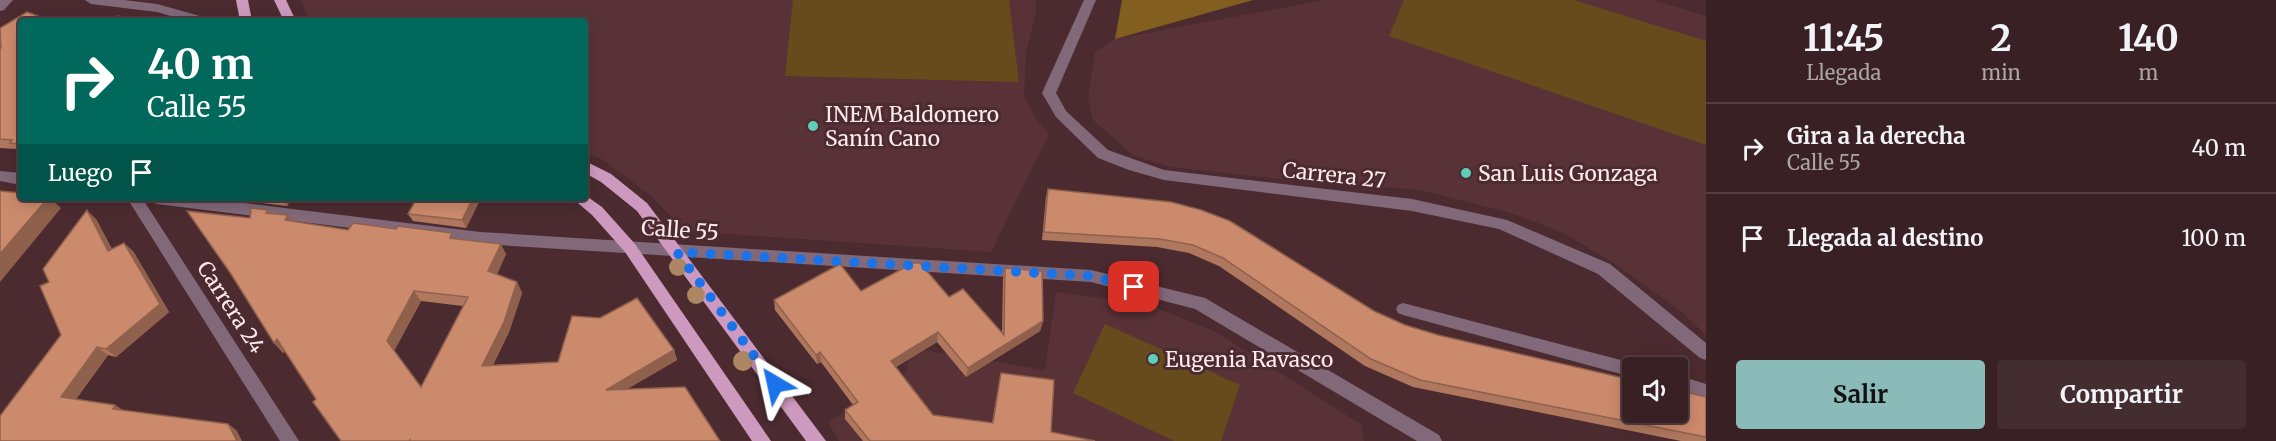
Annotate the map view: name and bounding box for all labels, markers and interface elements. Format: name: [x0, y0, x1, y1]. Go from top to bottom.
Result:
text: 11:45: [1803, 16, 1884, 61]
text: 2: [1990, 16, 2012, 61]
text: 140: [2118, 16, 2179, 61]
text: 40 m: [147, 38, 253, 90]
icon: right: [48, 42, 126, 120]
text: Llegada: [1806, 60, 1881, 85]
text: min: [1981, 60, 2021, 85]
text: m: [2138, 60, 2158, 85]
text: Calle 55: [147, 90, 247, 124]
place label: INEM Baldomero Sanín Cano: [825, 101, 999, 152]
marker: INEM Baldomero Sanín Cano: [806, 119, 820, 133]
text: Gira a la derecha: [1787, 122, 1965, 150]
icon: right: [1736, 132, 1769, 165]
text: 40 m: [2191, 134, 2246, 162]
text: Calle 55: [1787, 150, 1861, 175]
icon: arrive: [125, 156, 158, 189]
street label: Carrera 27: [1281, 156, 1387, 194]
text: Luego: [48, 159, 113, 187]
place label: San Luis Gonzaga: [1478, 160, 1658, 187]
marker: San Luis Gonzaga: [1459, 166, 1473, 180]
street label: Calle 55: [640, 214, 720, 246]
icon: arrive: [1736, 222, 1769, 255]
text: Llegada al destino: [1787, 224, 1983, 252]
text: 100 m: [2181, 224, 2246, 252]
street label: Carrera 24: [191, 256, 271, 358]
pin: [1108, 261, 1159, 312]
icon: arrive: [1117, 270, 1150, 303]
place label: Eugenia Ravasco: [1165, 346, 1333, 373]
position arrow: [743, 352, 807, 416]
marker: Eugenia Ravasco: [1146, 352, 1160, 366]
map controls: [1622, 357, 1688, 423]
button: sound: [1622, 357, 1688, 423]
button: Salir: [1736, 360, 1985, 429]
button: Compartir: [1997, 360, 2246, 429]

